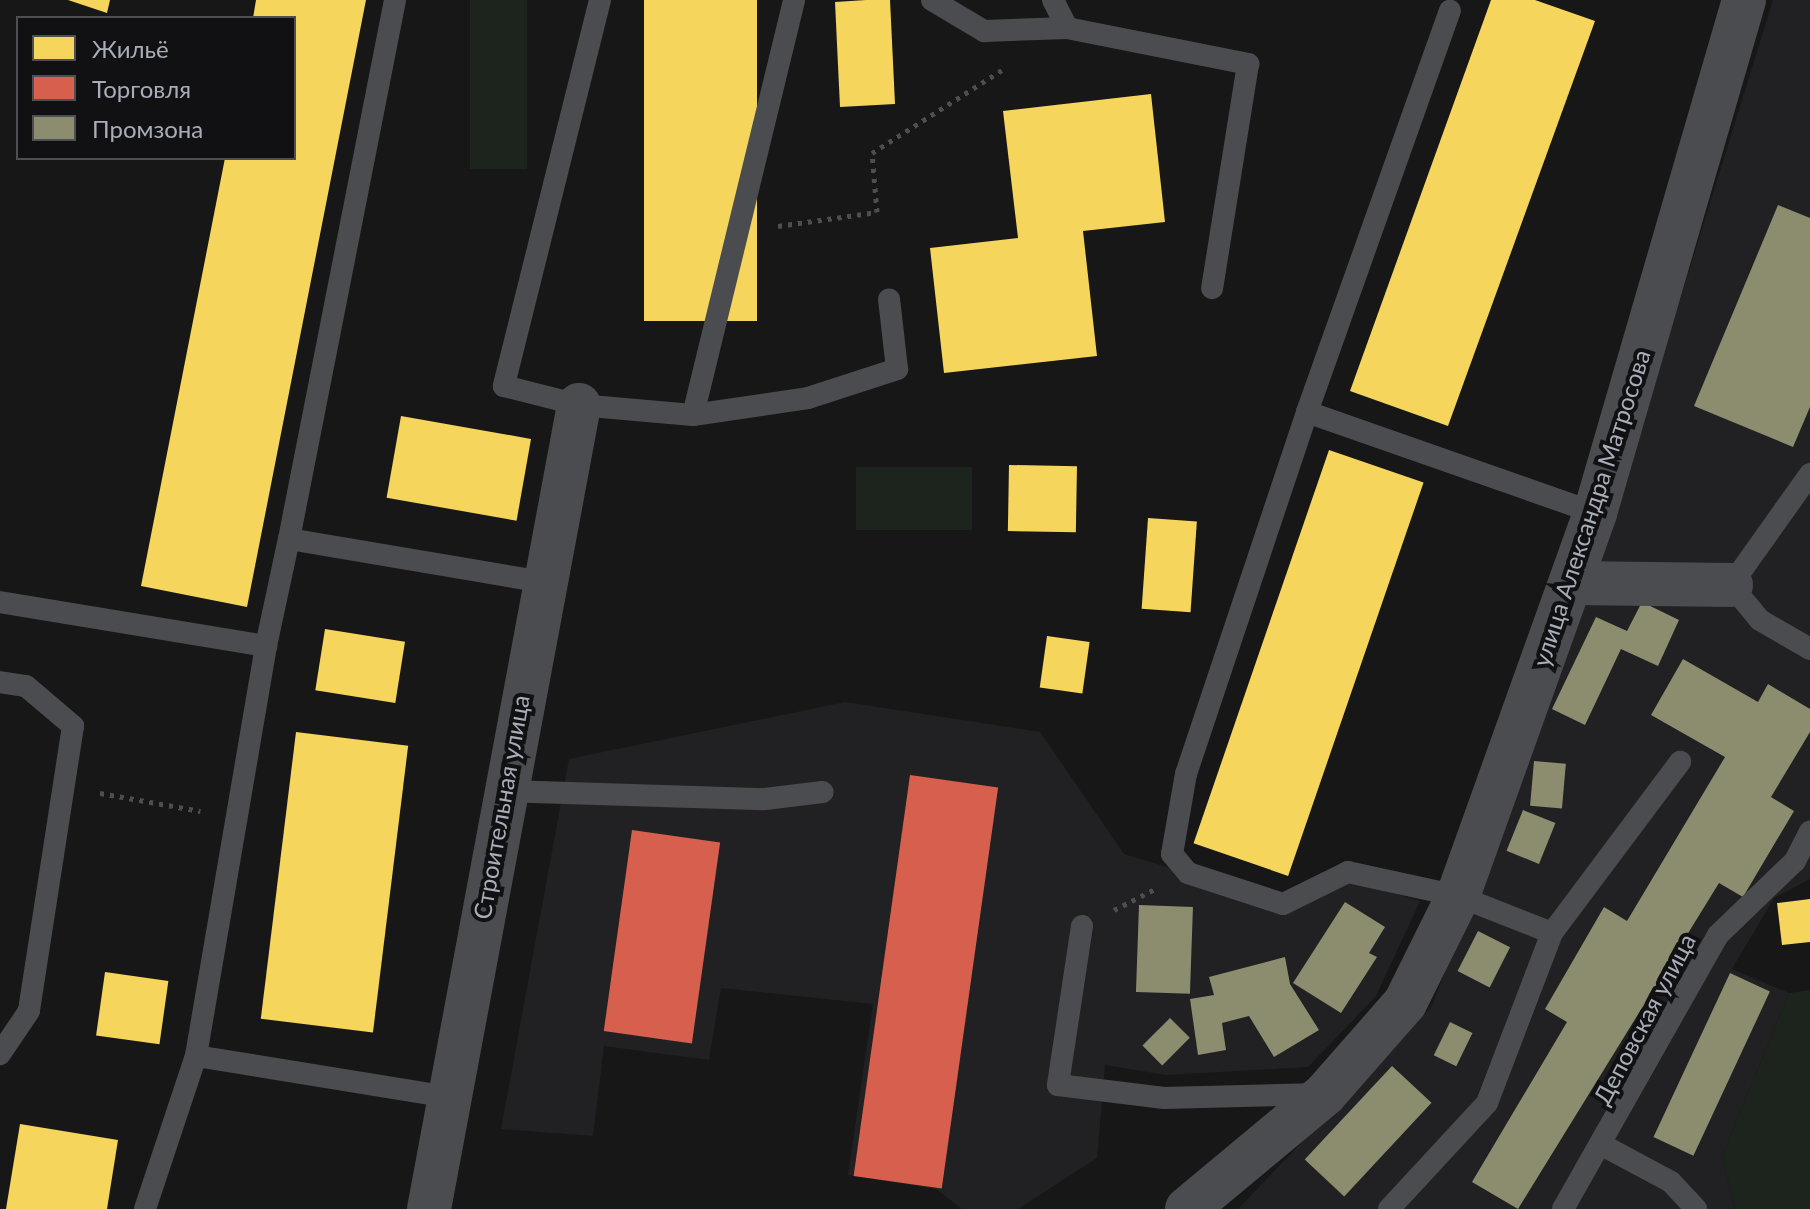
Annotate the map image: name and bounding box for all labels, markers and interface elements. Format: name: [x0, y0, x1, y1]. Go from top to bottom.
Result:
legend: [16, 16, 296, 160]
text: Жильё: [92, 34, 169, 63]
text: Торговля: [92, 74, 191, 103]
text: Промзона: [92, 114, 203, 143]
street label: улица Александра Матросова: [1526, 346, 1656, 670]
street label: Строительная улица: [467, 693, 535, 921]
street label: Деповская улица: [1587, 929, 1701, 1109]

